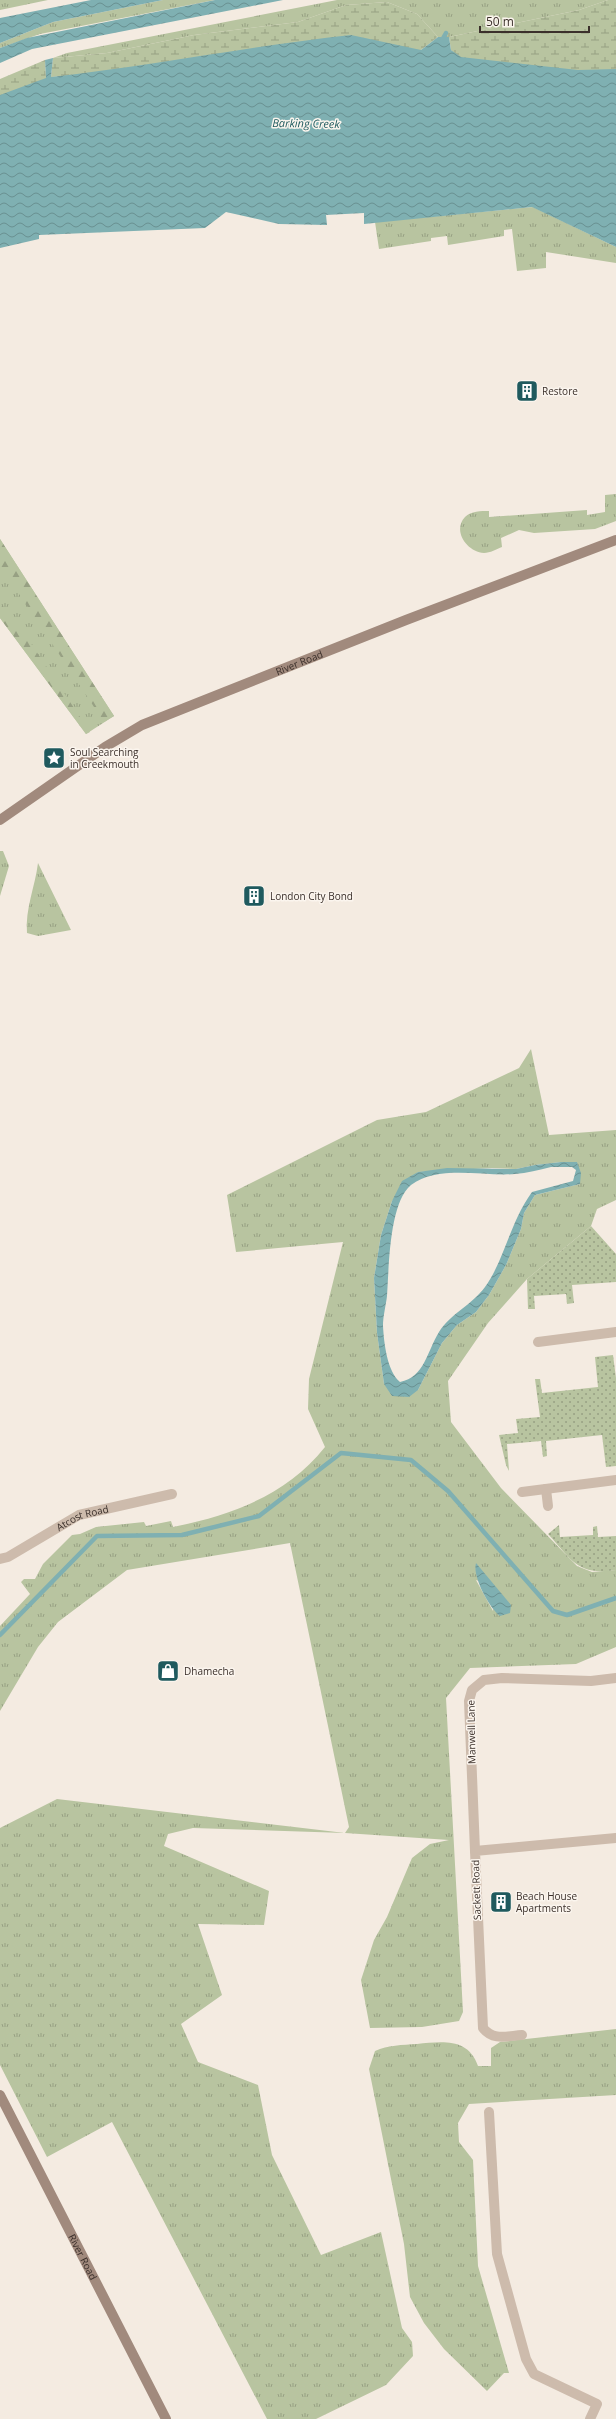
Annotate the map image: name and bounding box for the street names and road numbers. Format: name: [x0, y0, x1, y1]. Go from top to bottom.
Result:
street label: River Road: [273, 647, 325, 678]
street label: Atcost Road: [53, 1502, 110, 1534]
street label: Manwell Lane: [463, 1699, 479, 1764]
street label: Sackett Road: [468, 1860, 484, 1920]
street label: River Road: [65, 2232, 101, 2282]

